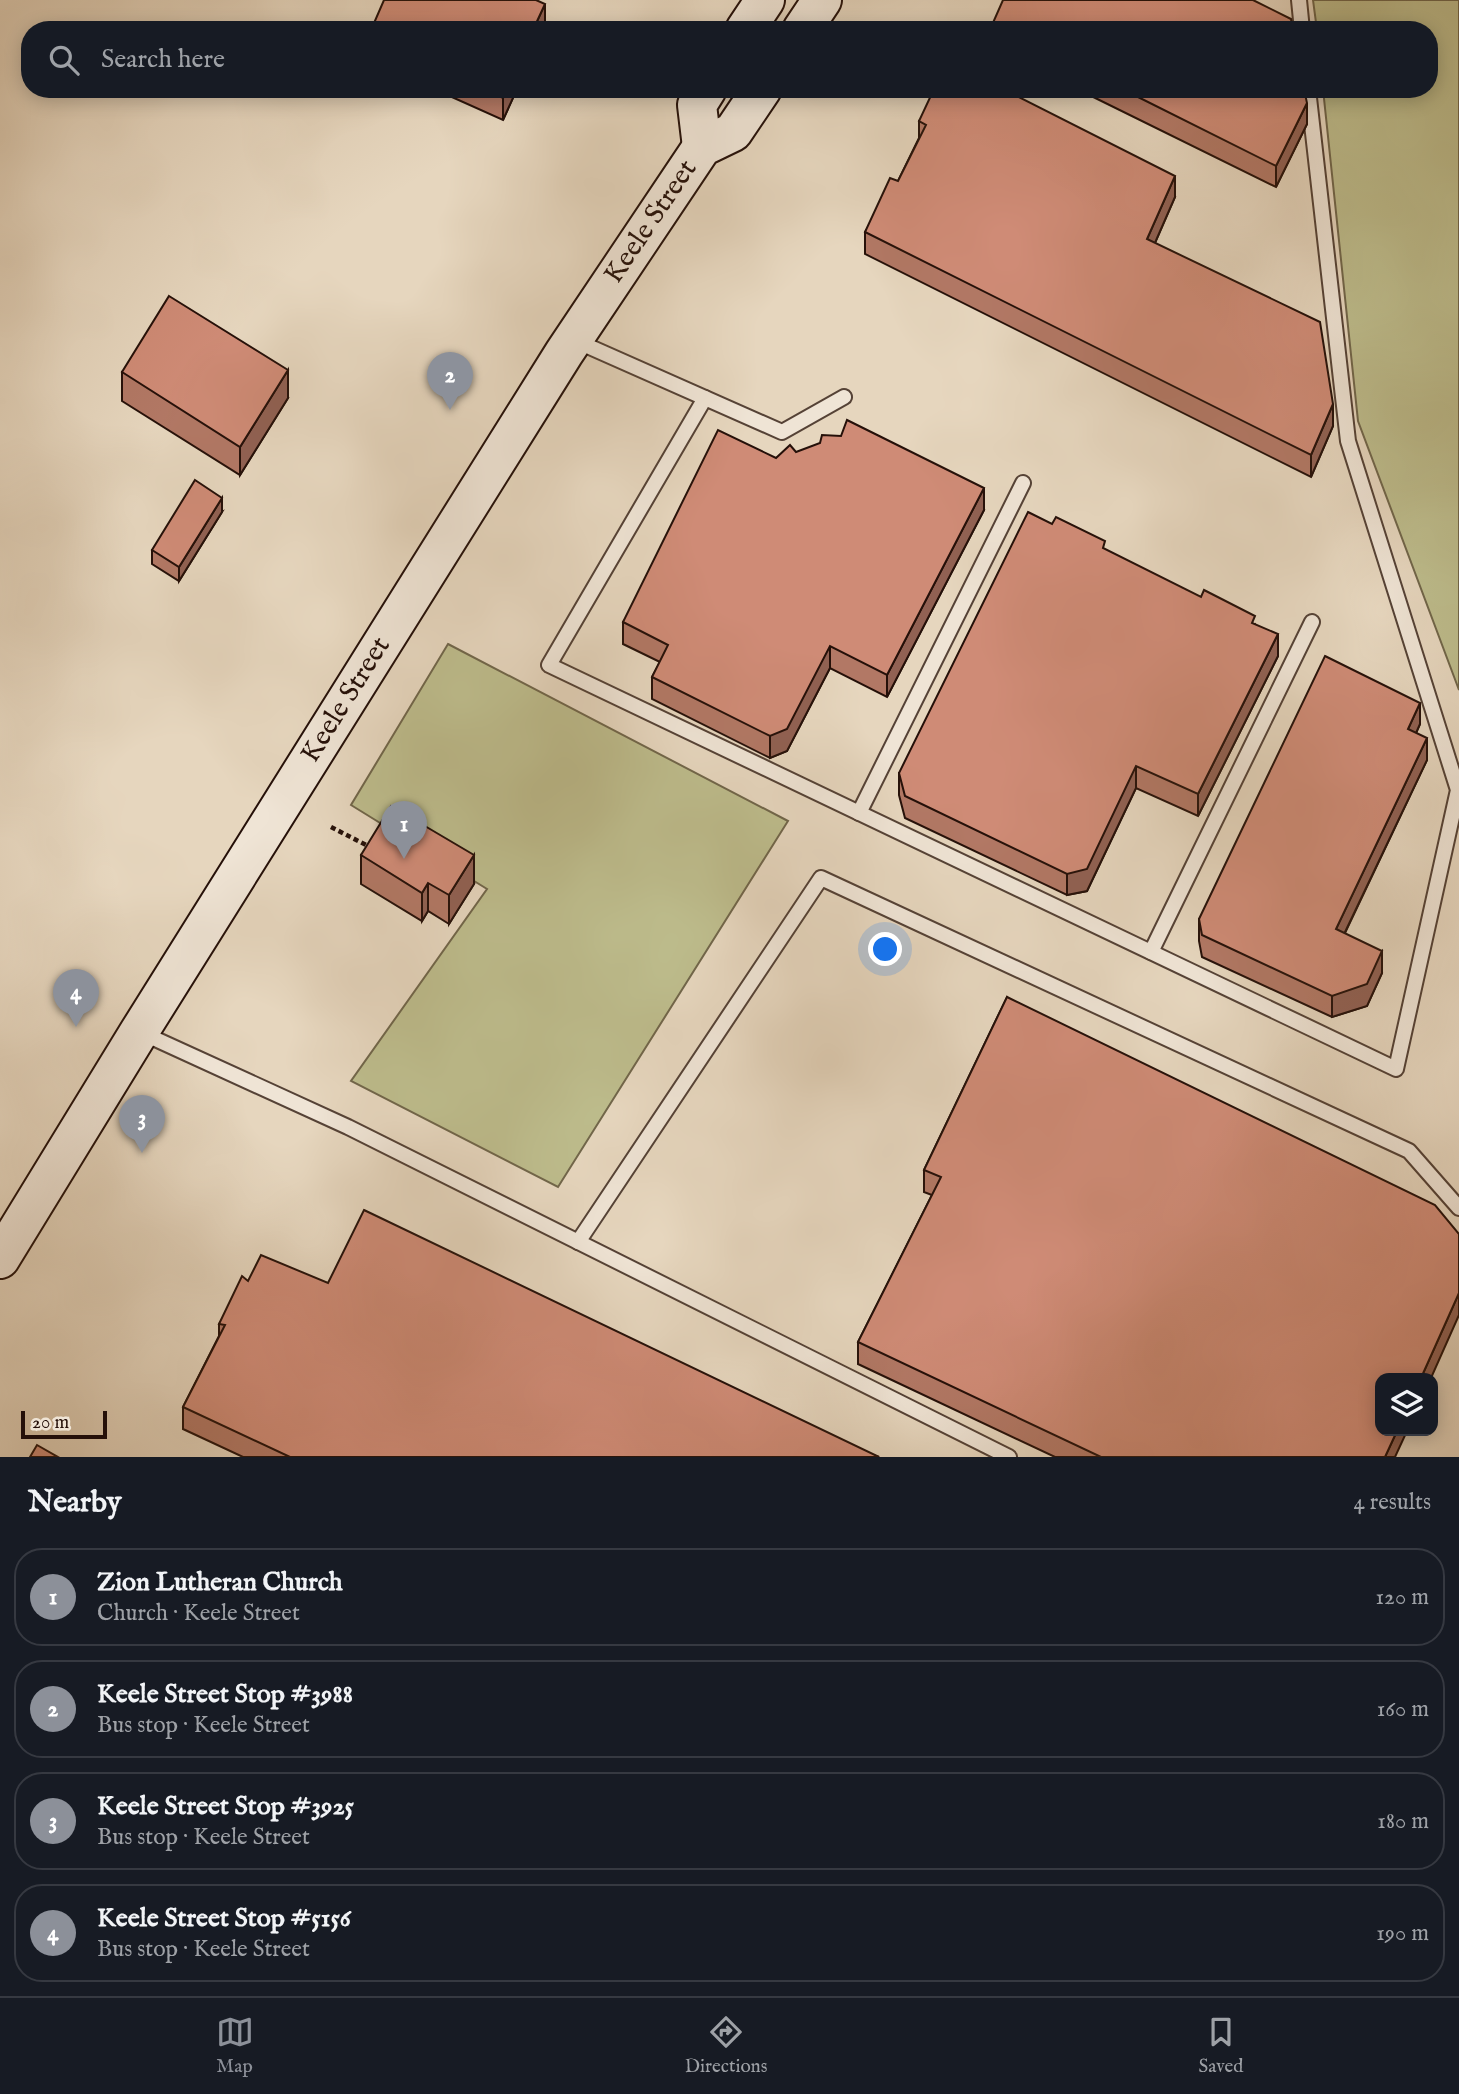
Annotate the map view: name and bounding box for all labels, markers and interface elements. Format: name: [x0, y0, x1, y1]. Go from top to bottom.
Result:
search box: [21, 21, 1438, 98]
icon: search: [45, 41, 83, 79]
text: Search here: [101, 43, 225, 76]
street label: Keele Street: [597, 153, 705, 291]
pin: 2: [427, 352, 473, 410]
street label: Keele Street: [294, 630, 399, 769]
pin: 1: [381, 801, 427, 859]
your location: [868, 932, 902, 966]
pin: 4: [53, 969, 99, 1027]
pin: 3: [119, 1095, 165, 1153]
map controls: [1375, 1373, 1438, 1436]
button: layers: [1375, 1373, 1438, 1436]
scale bar: [21, 1408, 107, 1440]
text: 20 m: [32, 1411, 69, 1435]
text: Nearby: [28, 1484, 121, 1522]
text: 4 results: [1353, 1488, 1431, 1517]
text: Zion Lutheran Church: [97, 1566, 343, 1599]
text: 1: [49, 1583, 57, 1612]
text: 120 m: [1376, 1583, 1429, 1612]
text: Church · Keele Street: [97, 1599, 300, 1628]
text: Keele Street Stop #3988: [97, 1678, 353, 1711]
text: 2: [48, 1695, 58, 1724]
text: 160 m: [1377, 1695, 1429, 1724]
text: Bus stop · Keele Street: [97, 1711, 310, 1740]
text: Keele Street Stop #3925: [97, 1790, 354, 1823]
text: 3: [49, 1807, 57, 1836]
text: 180 m: [1377, 1807, 1429, 1836]
text: Bus stop · Keele Street: [97, 1823, 310, 1852]
text: Keele Street Stop #5156: [97, 1902, 351, 1935]
text: 4: [47, 1919, 59, 1948]
text: 190 m: [1376, 1919, 1429, 1948]
text: Bus stop · Keele Street: [97, 1935, 310, 1964]
tab: Map: [216, 2013, 254, 2079]
tab: Directions: [685, 2013, 767, 2079]
tab: Saved: [1198, 2013, 1243, 2079]

